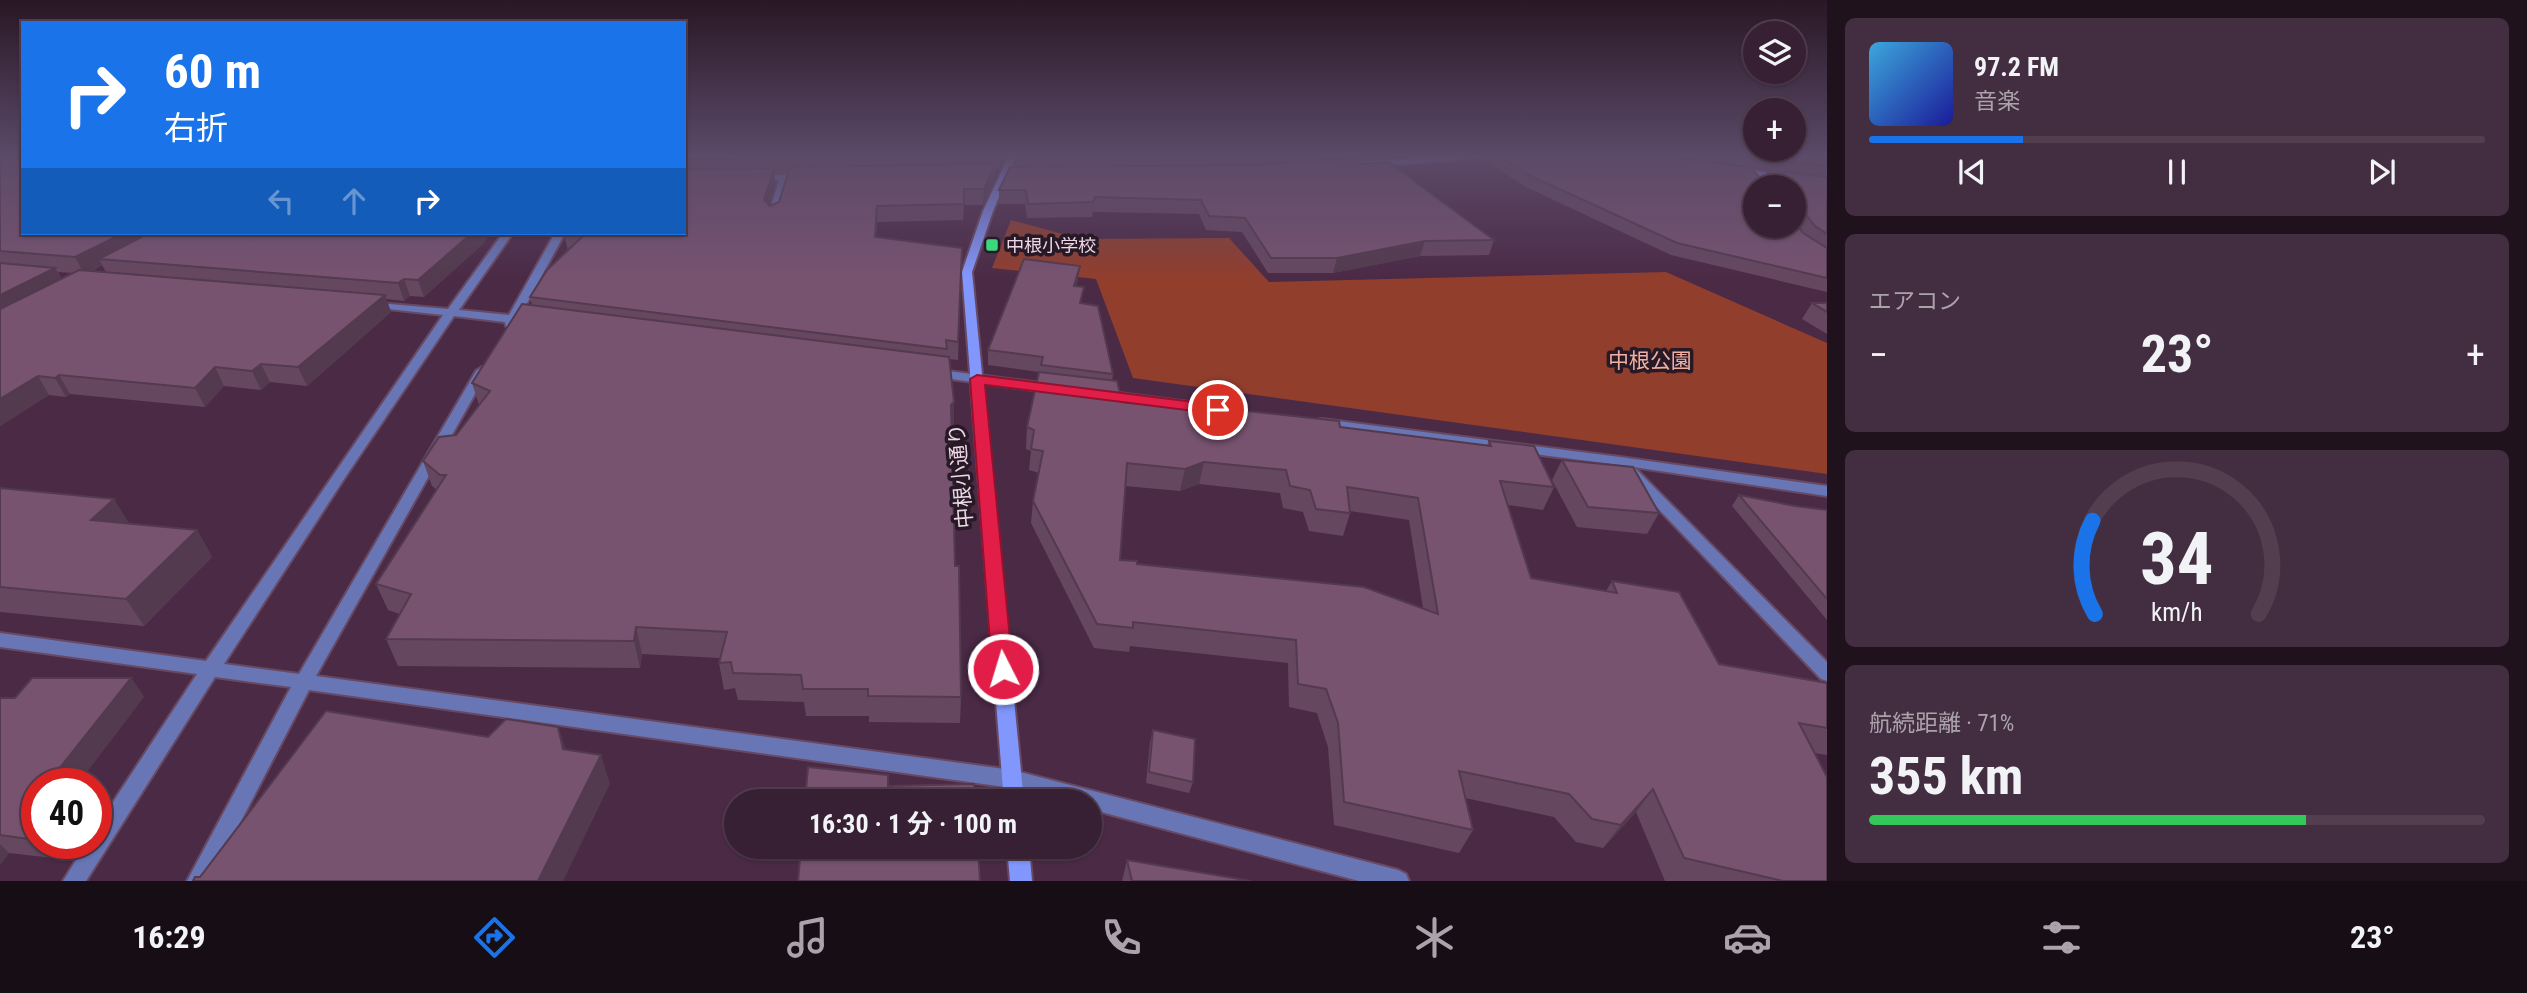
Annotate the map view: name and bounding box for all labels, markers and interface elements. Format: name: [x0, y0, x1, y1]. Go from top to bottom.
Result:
map controls: [1743, 21, 1806, 238]
button: layers: [1743, 21, 1806, 84]
text: 60 m: [164, 43, 261, 100]
icon: right: [49, 49, 140, 140]
text: 97.2 FM: [1974, 52, 2059, 82]
text: 音楽: [1974, 88, 2020, 115]
button: +: [1743, 98, 1806, 161]
text: 右折: [164, 109, 228, 147]
icon: previous: [1953, 153, 1991, 191]
icon: pause: [2158, 153, 2196, 191]
icon: next: [2363, 153, 2401, 191]
button: −: [1743, 175, 1806, 238]
icon: left: [262, 182, 300, 220]
icon: ahead: [335, 182, 373, 220]
icon: right: [408, 182, 446, 220]
place label: 中根小学校: [1006, 235, 1096, 256]
marker: 中根小学校: [984, 237, 1000, 253]
text: エアコン: [1869, 288, 1961, 315]
text: 23°: [2141, 324, 2213, 385]
text: −: [1869, 333, 1888, 377]
text: +: [2466, 333, 2485, 377]
park label: 中根公園: [1608, 349, 1692, 373]
pin: [1188, 380, 1248, 440]
icon: arrive: [1199, 391, 1237, 429]
street label: 中根小通り: [944, 423, 978, 529]
text: 34: [2140, 517, 2214, 603]
text: km/h: [2151, 598, 2203, 627]
position arrow: [966, 632, 1040, 706]
text: 航続距離 · 71%: [1869, 710, 2014, 737]
text: 355 km: [1869, 746, 2023, 807]
speed limit sign: 40: [21, 768, 112, 859]
text: 16:30 · 1 分 · 100 m: [809, 809, 1017, 839]
icon: directions: [470, 913, 519, 962]
icon: music: [783, 913, 832, 962]
icon: phone: [1097, 913, 1146, 962]
icon: climate: [1410, 913, 1459, 962]
icon: car: [1723, 913, 1772, 962]
icon: filters: [2037, 913, 2086, 962]
text: 16:29: [132, 918, 206, 956]
text: 23°: [2350, 918, 2395, 956]

